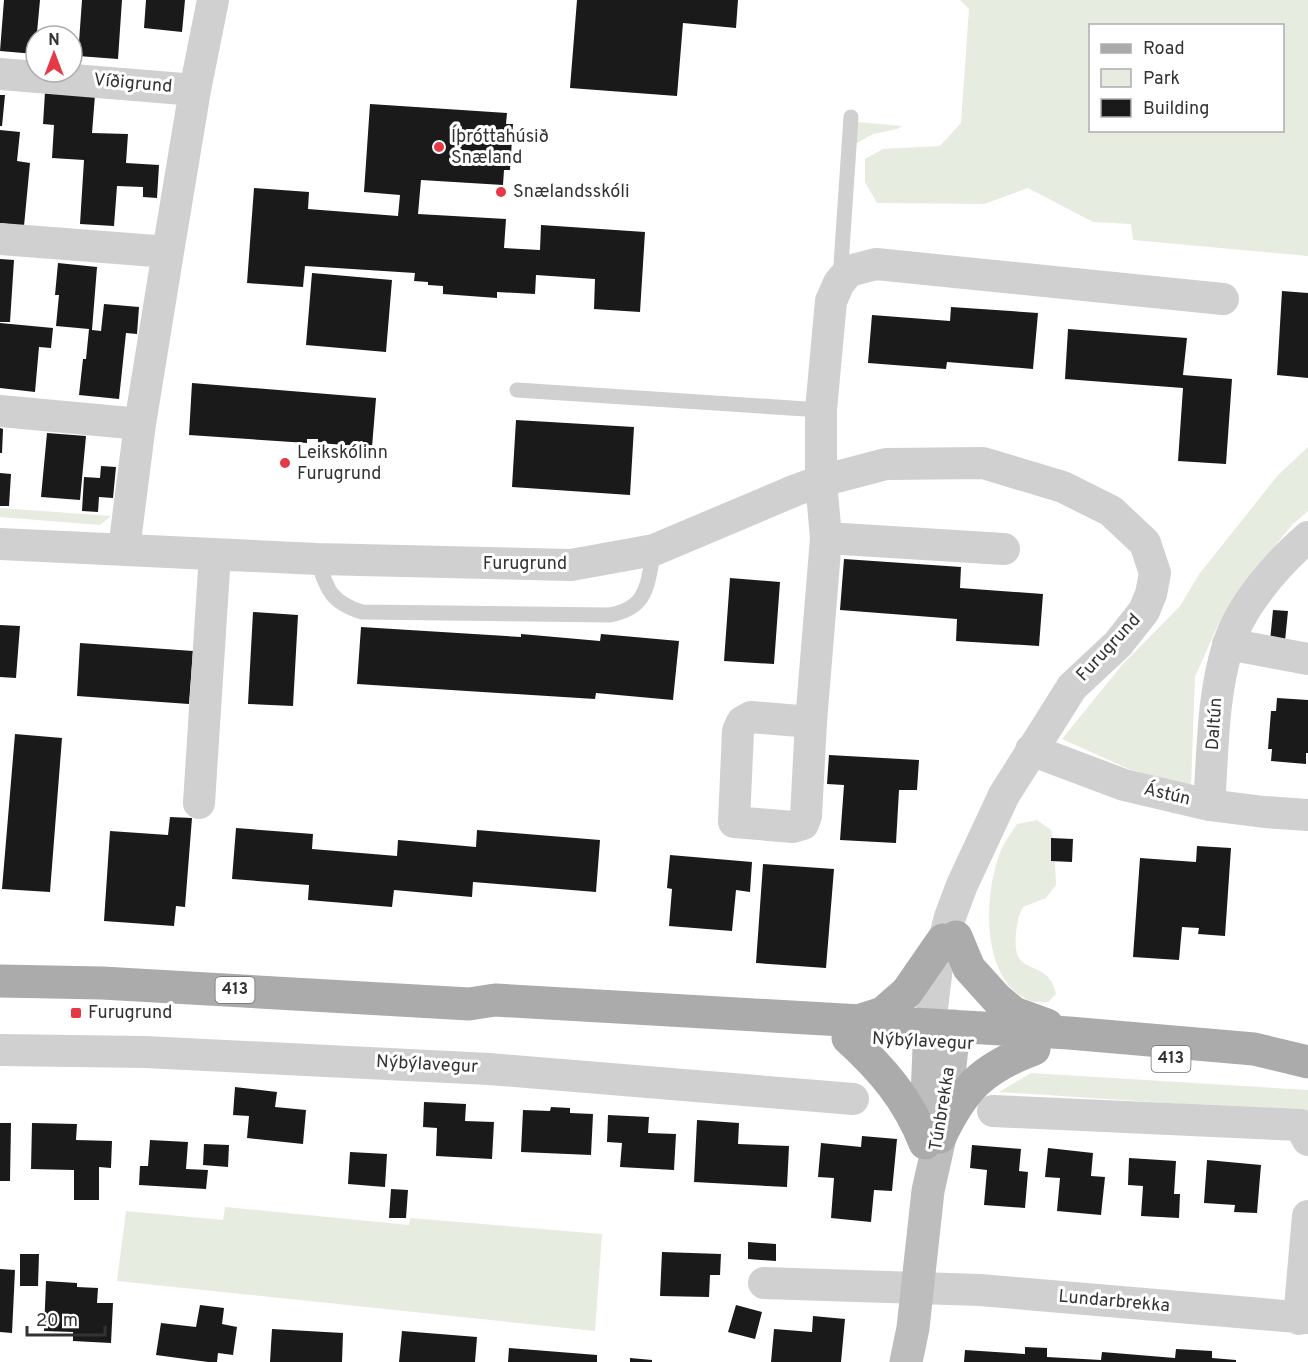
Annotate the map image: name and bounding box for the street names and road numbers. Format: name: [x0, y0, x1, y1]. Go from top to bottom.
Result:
street label: Víðigrund: [93, 69, 173, 99]
street label: Furugrund: [483, 553, 567, 576]
street label: Furugrund: [1072, 609, 1146, 687]
street label: Daltún: [1202, 697, 1228, 751]
street label: Ástún: [1142, 777, 1193, 811]
road number: 413: [216, 977, 254, 1003]
street label: Nýbýlavegur: [871, 1028, 975, 1056]
road number: 413: [1152, 1046, 1190, 1072]
street label: Nýbýlavegur: [375, 1051, 479, 1079]
street label: Túnbrekka: [925, 1065, 961, 1153]
street label: Lundarbrekka: [1057, 1286, 1171, 1318]

